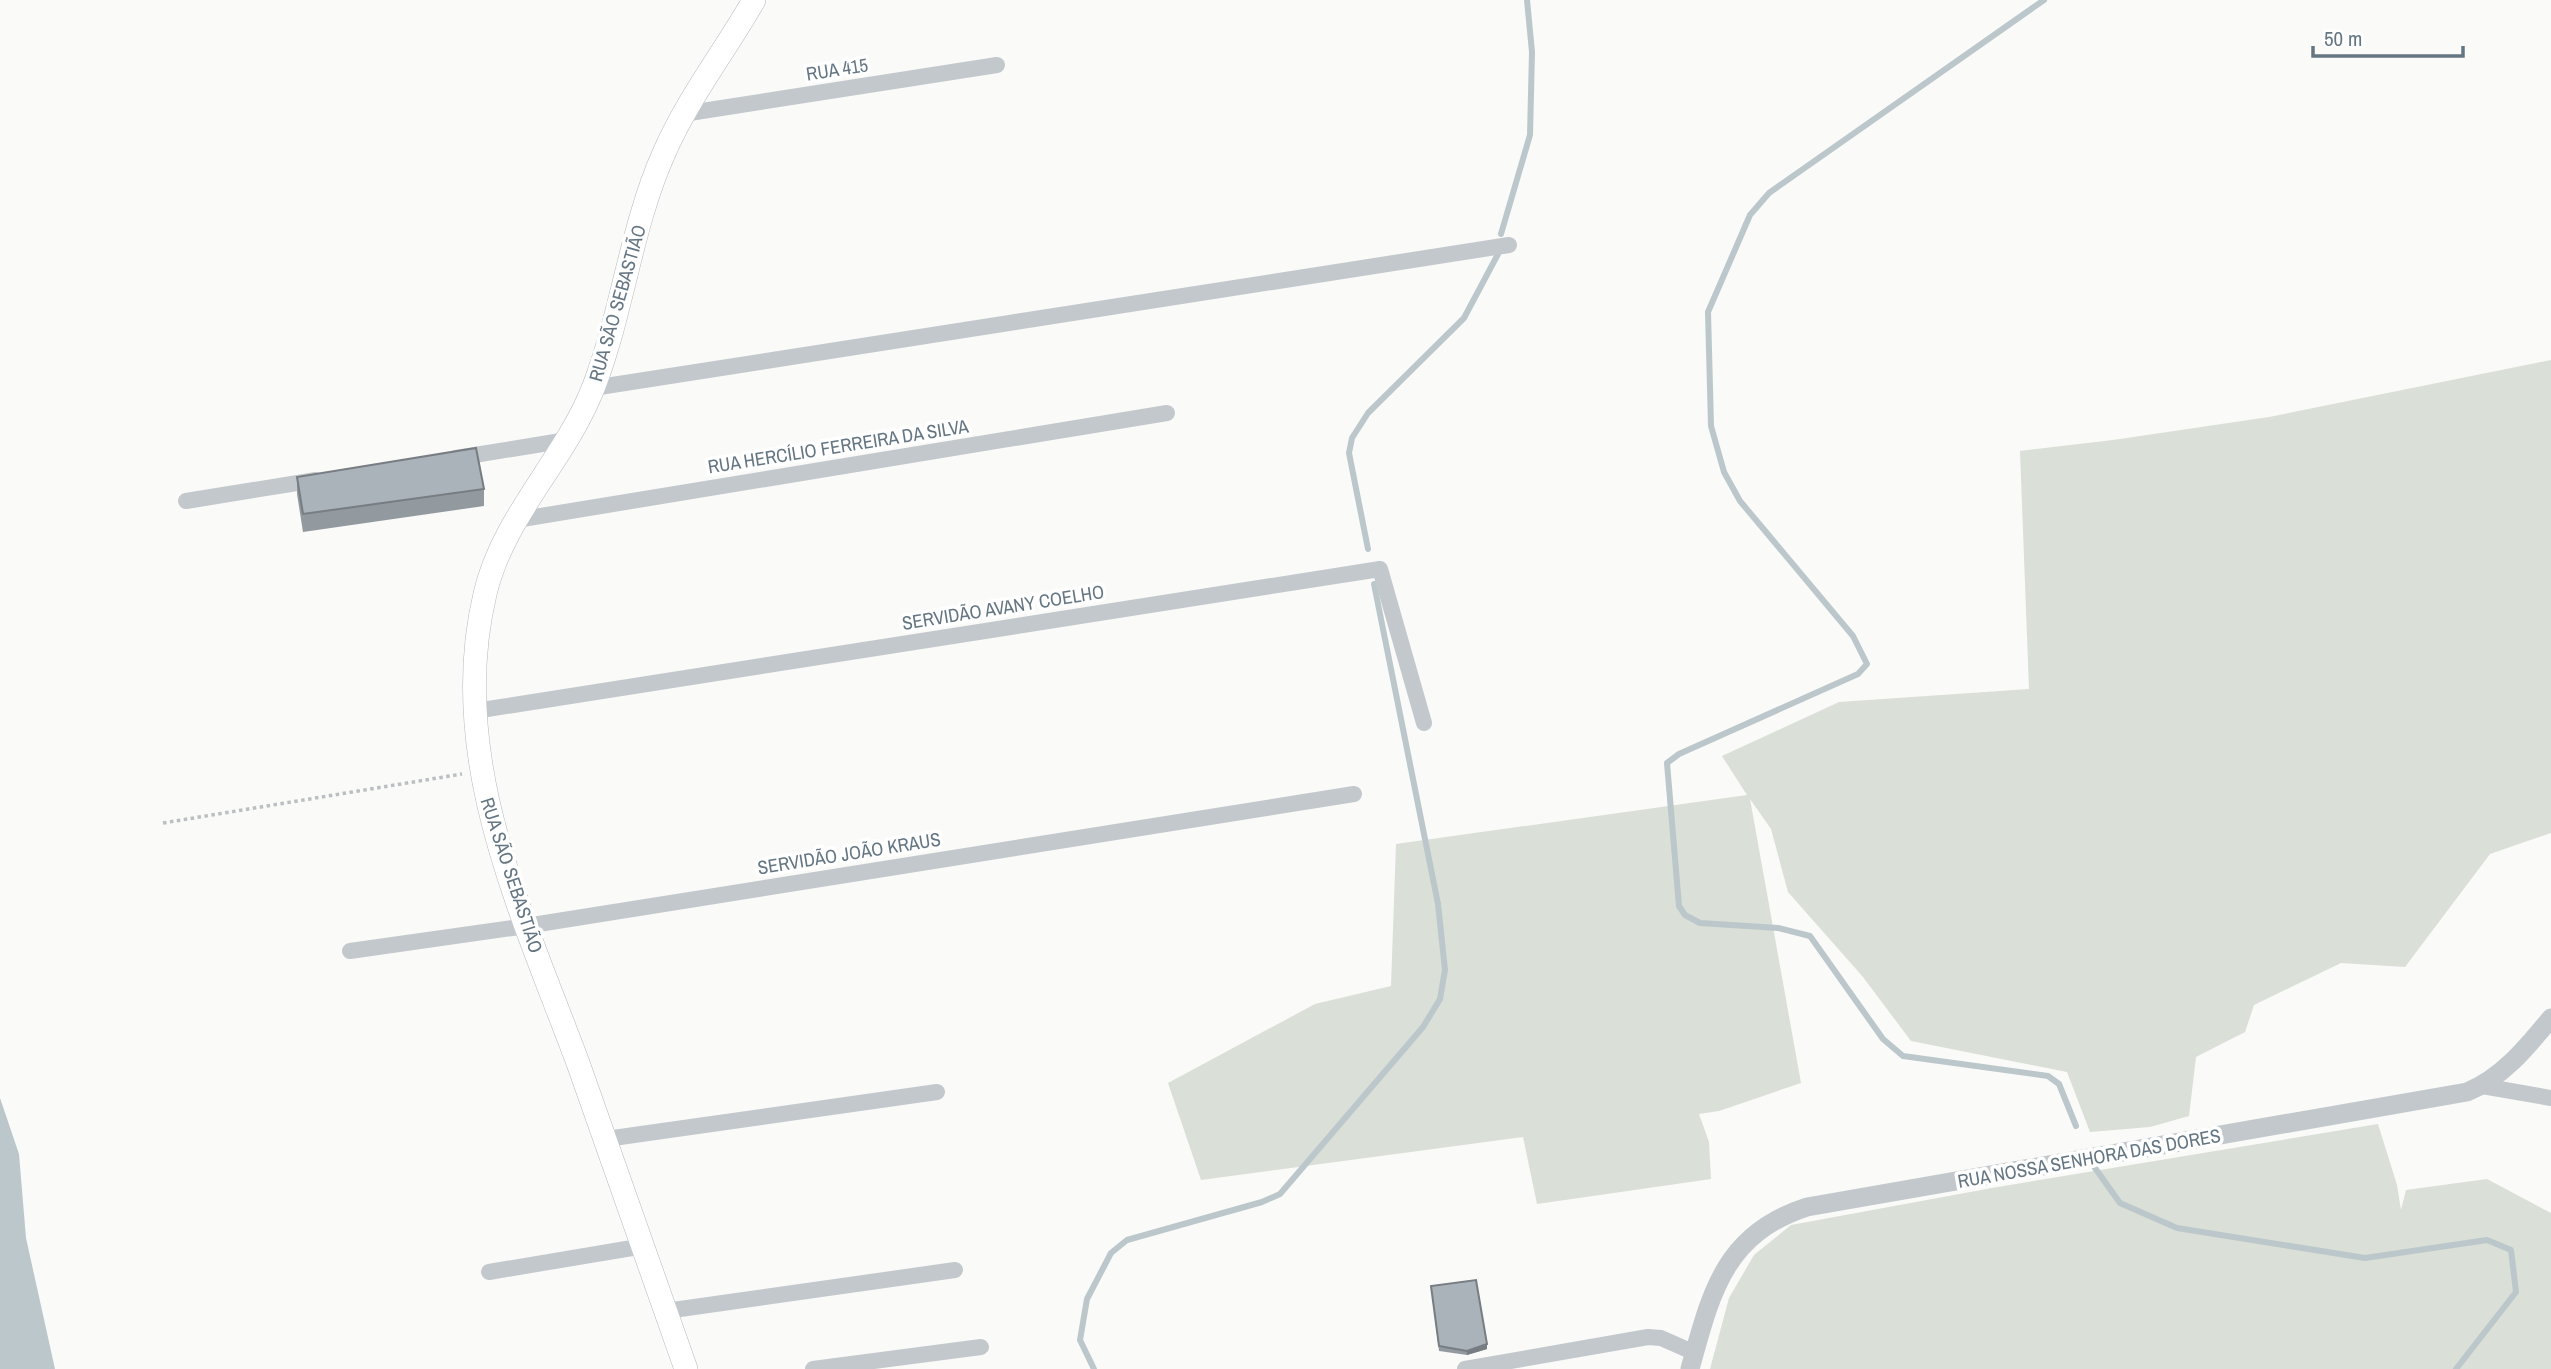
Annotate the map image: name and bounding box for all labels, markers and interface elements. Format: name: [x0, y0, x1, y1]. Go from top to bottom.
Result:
scale bar: [2313, 14, 2464, 58]
text: 50 m: [2324, 24, 2362, 53]
street label: RUA 415: [804, 51, 870, 87]
street label: RUA SÃO SEBASTIÃO: [582, 222, 652, 384]
street label: RUA HERCÍLIO FERREIRA DA SILVA: [706, 412, 971, 479]
street label: SERVIDÃO AVANY COELHO: [900, 578, 1106, 636]
street label: RUA SÃO SEBASTIÃO: [475, 794, 549, 956]
street label: SERVIDÃO JOÃO KRAUS: [756, 826, 942, 880]
street label: RUA NOSSA SENHORA DAS DORES: [1955, 1122, 2223, 1194]

